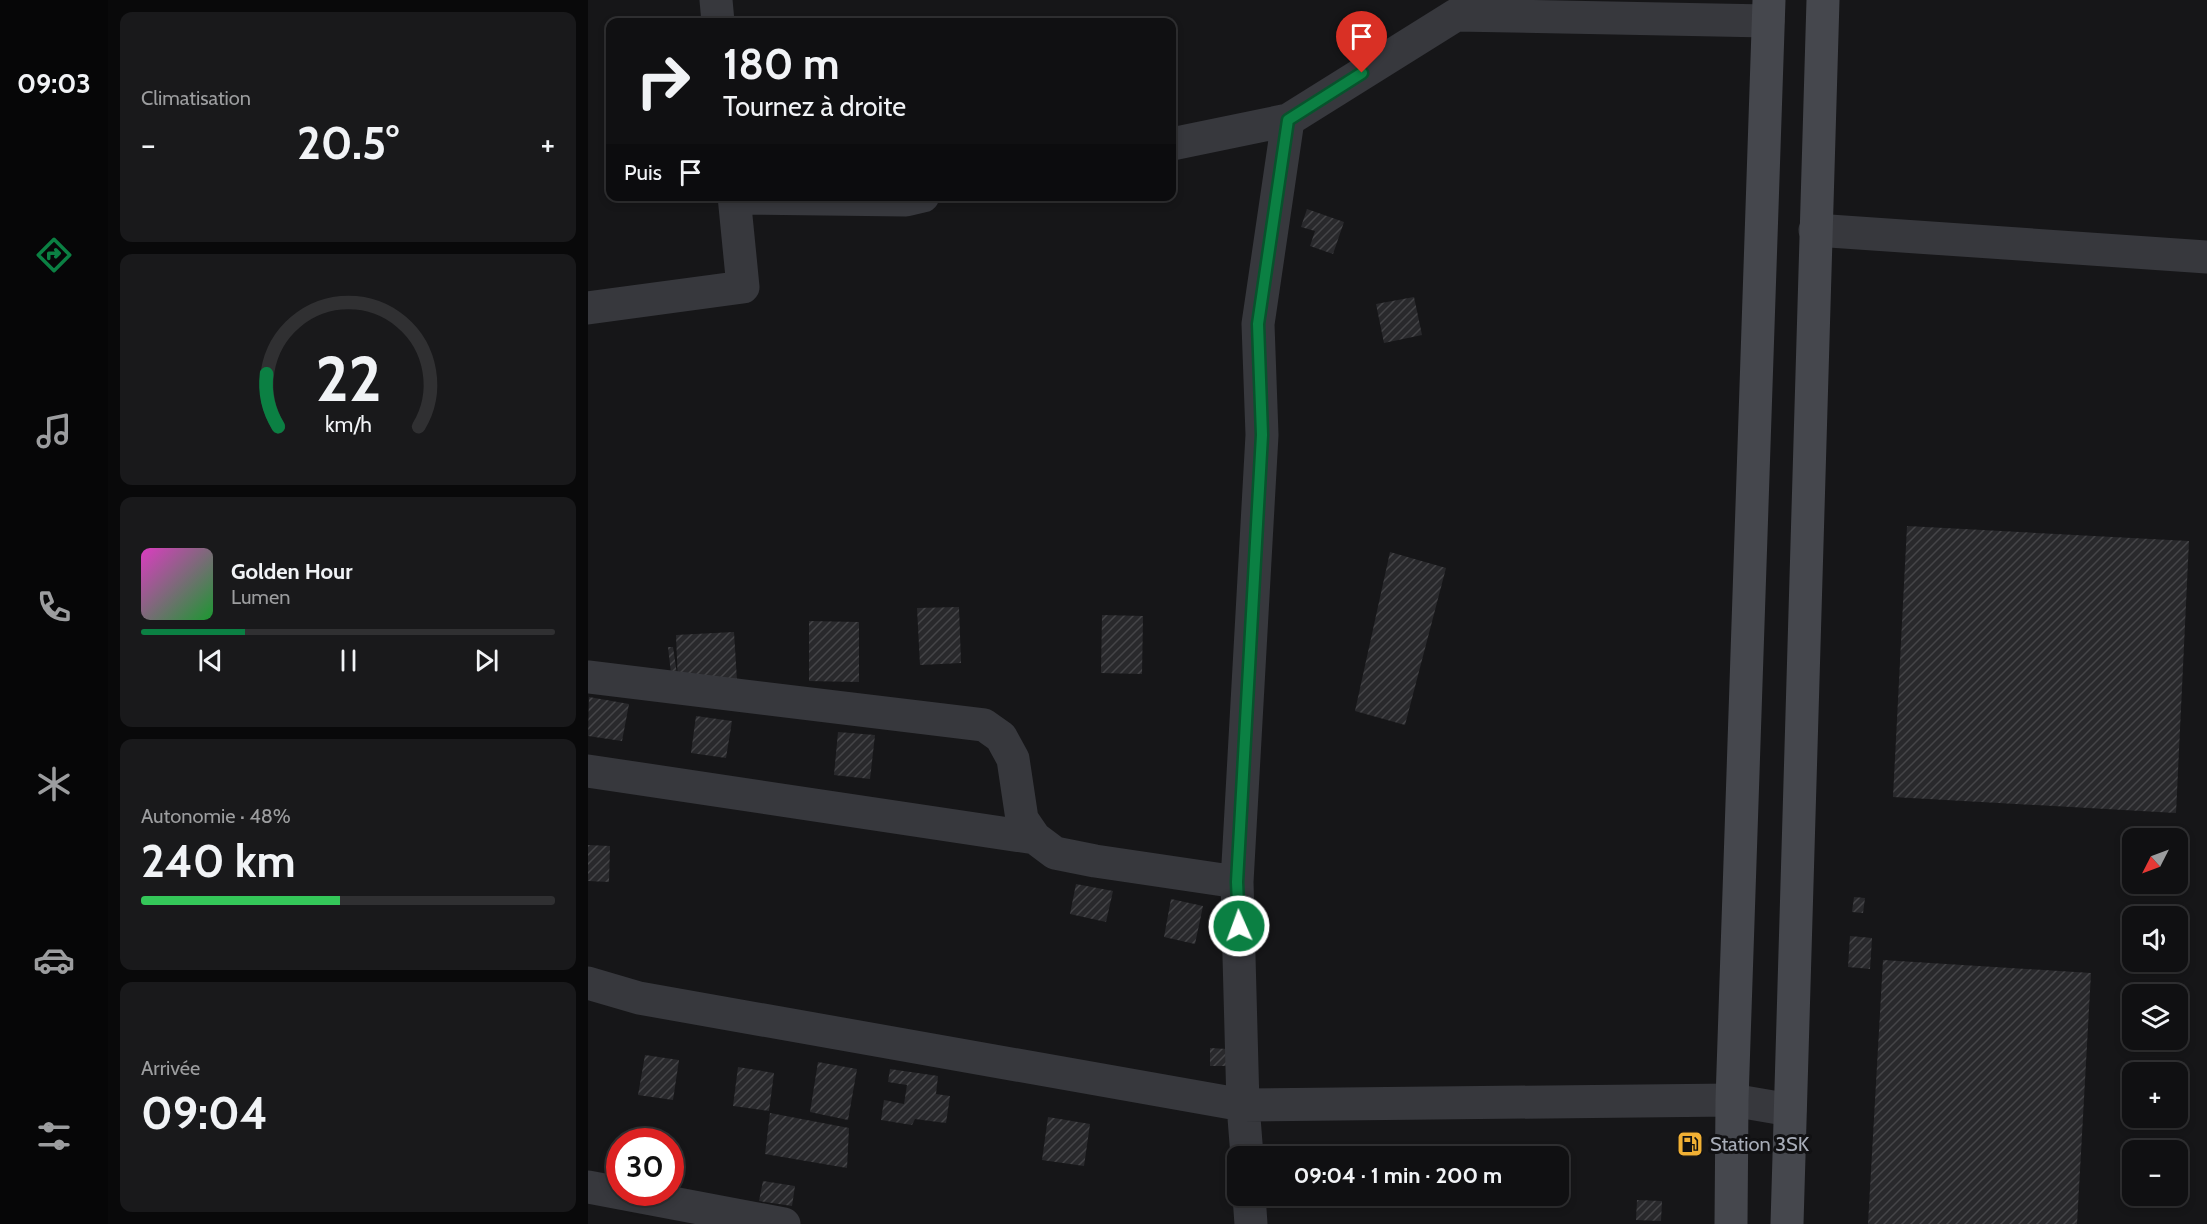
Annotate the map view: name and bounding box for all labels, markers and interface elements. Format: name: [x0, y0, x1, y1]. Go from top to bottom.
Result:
pin: [1336, 11, 1387, 73]
icon: arrive: [1345, 20, 1378, 53]
text: 180 m: [723, 38, 839, 90]
icon: right: [624, 42, 702, 120]
text: 09:03: [17, 67, 91, 100]
text: Climatisation: [141, 86, 251, 110]
text: Tournez à droite: [723, 90, 906, 123]
text: 20.5°: [297, 116, 399, 170]
text: −: [141, 124, 156, 164]
text: +: [540, 124, 555, 164]
icon: arrive: [674, 156, 707, 189]
text: Puis: [624, 159, 662, 186]
icon: directions: [33, 234, 75, 276]
text: 22: [315, 341, 381, 417]
icon: music: [33, 410, 75, 452]
text: km/h: [325, 411, 371, 437]
text: Golden Hour: [231, 558, 352, 585]
text: Lumen: [231, 585, 290, 609]
icon: phone: [33, 586, 75, 628]
icon: previous: [194, 644, 227, 677]
icon: pause: [332, 644, 365, 677]
icon: next: [470, 644, 503, 677]
icon: climate: [33, 763, 75, 805]
text: Autonomie · 48%: [141, 804, 291, 828]
north arrow: [2122, 828, 2188, 894]
map controls: [2122, 828, 2188, 1206]
text: 240 km: [141, 834, 296, 888]
position arrow: [1207, 894, 1271, 958]
button: sound: [2122, 906, 2188, 972]
icon: car: [33, 939, 75, 981]
button: layers: [2122, 984, 2188, 1050]
text: Arrivée: [141, 1056, 200, 1080]
button: +: [2122, 1062, 2188, 1128]
text: 09:04: [141, 1086, 268, 1140]
icon: filters: [33, 1115, 75, 1157]
speed limit sign: 30: [606, 1128, 684, 1206]
fuel station icon: Station 3SK: [1675, 1129, 1705, 1159]
place label: Station 3SK: [1710, 1132, 1810, 1156]
button: −: [2122, 1140, 2188, 1206]
text: 09:04 · 1 min · 200 m: [1294, 1162, 1502, 1189]

